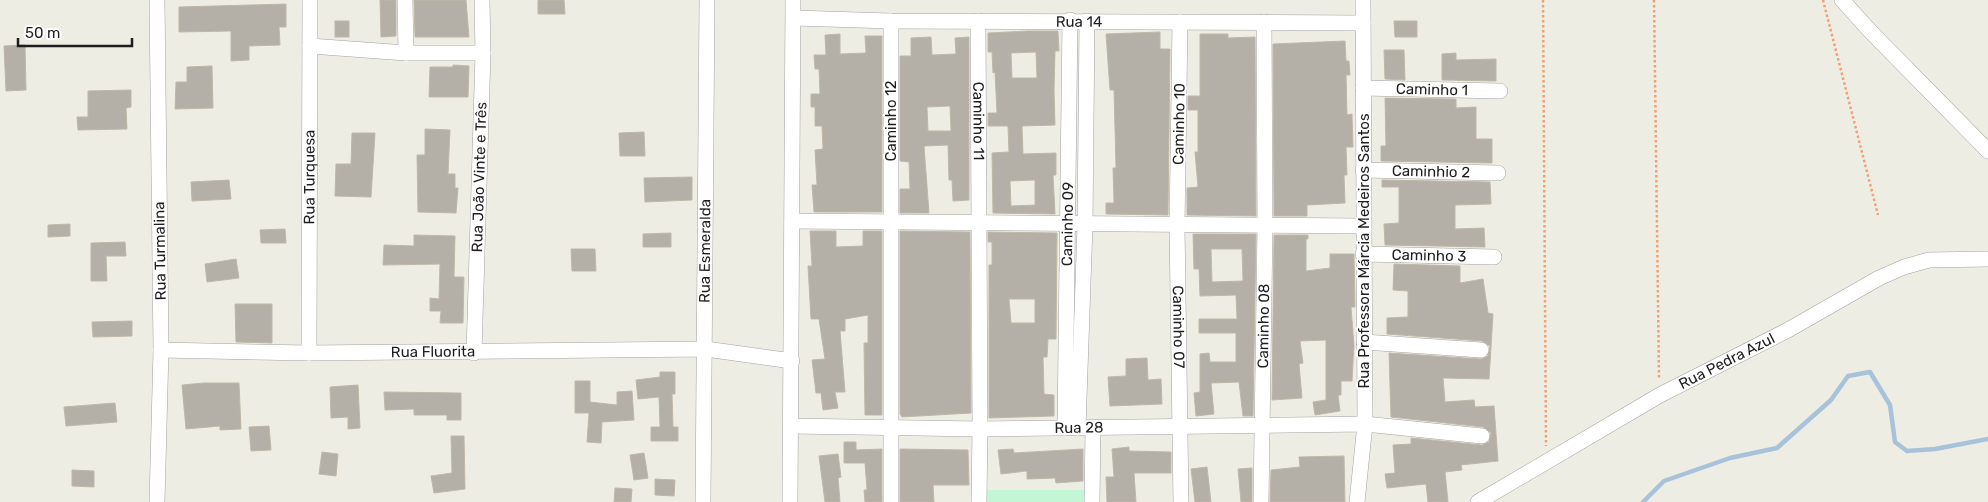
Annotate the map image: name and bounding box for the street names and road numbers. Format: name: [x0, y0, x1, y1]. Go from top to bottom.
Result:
street label: Rua 14: [1056, 13, 1102, 31]
street label: Caminho 12: [882, 80, 900, 161]
street label: Caminho 1: [1396, 80, 1468, 99]
street label: Caminho 11: [969, 82, 988, 160]
street label: Caminho 10: [1169, 83, 1189, 165]
street label: Rua João Vinte e Três: [468, 101, 491, 252]
street label: Rua Professora Márcia Medeiros Santos: [1355, 113, 1373, 389]
street label: Rua Turquesa: [300, 130, 319, 224]
street label: Caminhio 2: [1392, 162, 1470, 181]
street label: Caminho 09: [1058, 182, 1077, 266]
street label: Rua Esmeralda: [696, 199, 714, 303]
street label: Rua Turmalina: [150, 201, 170, 301]
street label: Caminho 3: [1391, 246, 1467, 265]
street label: Caminho 08: [1254, 283, 1273, 369]
street label: Caminho 07: [1169, 285, 1188, 369]
street label: Rua Pedra Azul: [1676, 329, 1778, 393]
street label: Rua Fluorita: [391, 342, 475, 361]
street label: Rua 28: [1054, 418, 1104, 437]

